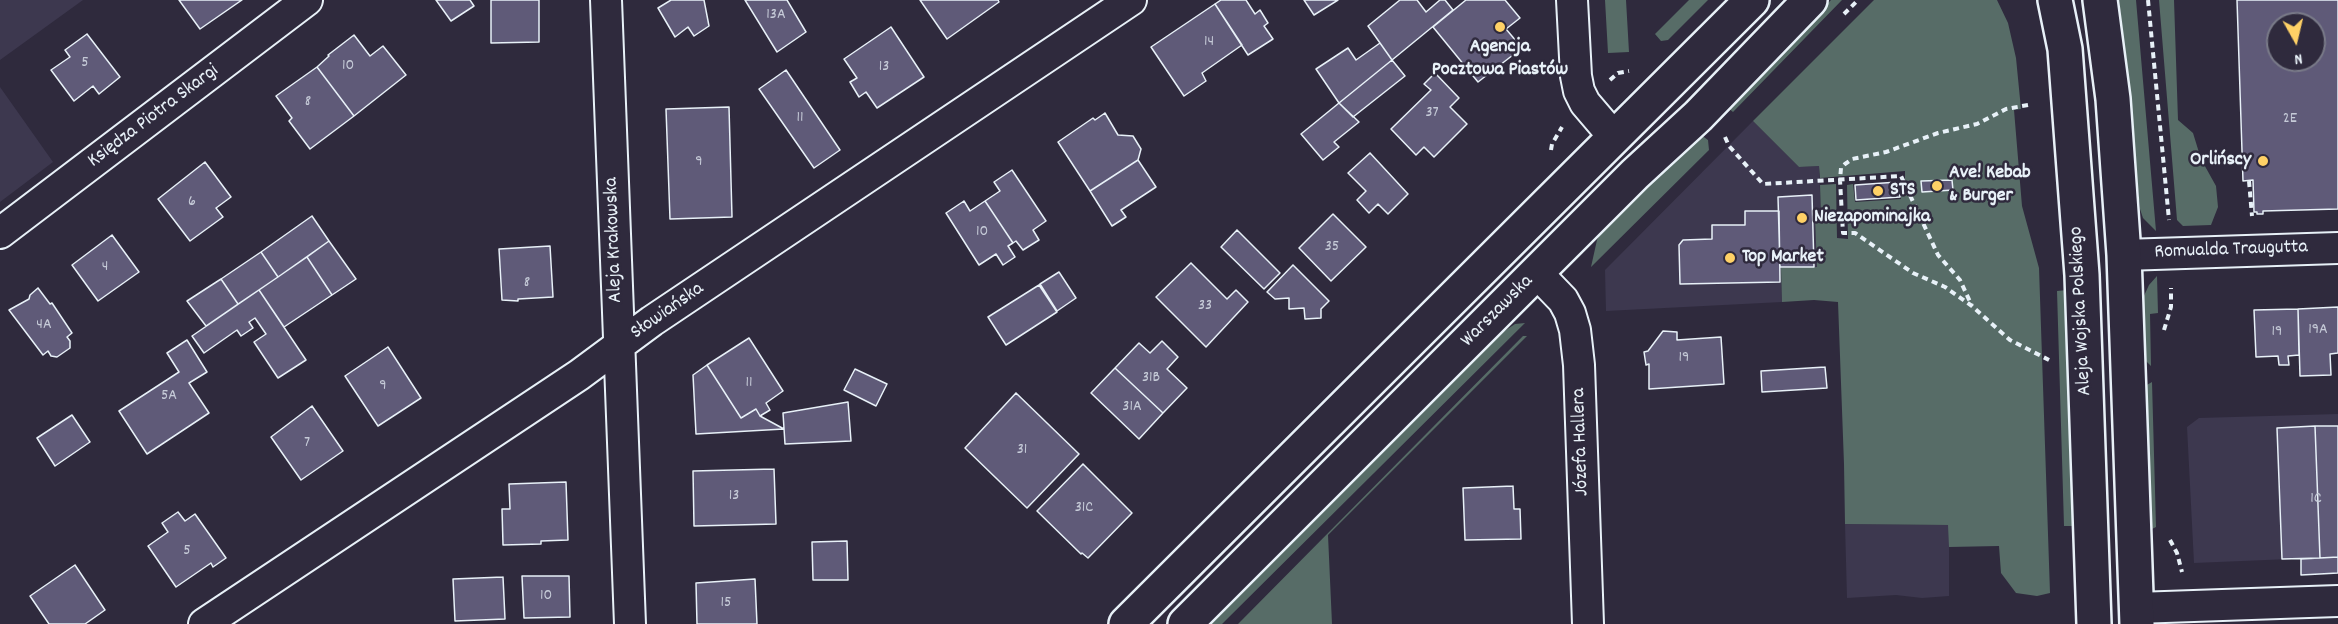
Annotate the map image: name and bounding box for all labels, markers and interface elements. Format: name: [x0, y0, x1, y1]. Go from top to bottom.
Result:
house number: 13A: [766, 6, 786, 26]
north arrow: [2266, 12, 2326, 72]
marker: Agencja Pocztowa Piastów: [1493, 20, 1507, 34]
house number: 14: [1204, 33, 1214, 53]
place label: Agencja Pocztowa Piastów: [1432, 36, 1568, 83]
text: N: [2293, 46, 2304, 70]
house number: 5: [81, 54, 89, 74]
house number: 10: [342, 57, 354, 77]
house number: 13: [879, 58, 889, 78]
street label: Księdza Piotra Skargi: [84, 60, 224, 174]
house number: 8: [305, 93, 311, 113]
house number: 37: [1425, 104, 1439, 124]
house number: 11: [796, 109, 804, 129]
house number: 2E: [2283, 110, 2297, 130]
place label: Orlińscy: [2190, 149, 2251, 173]
house number: 9: [695, 153, 703, 173]
marker: Orlińscy: [2256, 154, 2270, 168]
place label: Ave! Kebab & Burger: [1949, 162, 2031, 209]
street label: Aleja Krakowska: [601, 177, 629, 303]
place label: STS: [1890, 179, 1916, 203]
marker: Ave! Kebab & Burger: [1930, 179, 1944, 193]
marker: STS: [1871, 184, 1885, 198]
house number: 6: [188, 193, 196, 213]
place label: Niezapominajka: [1814, 206, 1930, 230]
marker: Niezapominajka: [1795, 211, 1809, 225]
house number: 10: [976, 223, 988, 243]
street label: Aleja Wojska Polskiego: [2066, 226, 2098, 396]
street label: Romualda Traugutta: [2154, 236, 2308, 266]
house number: 35: [1325, 238, 1339, 258]
place label: Top Market: [1742, 246, 1824, 270]
marker: Top Market: [1723, 251, 1737, 265]
house number: 4: [102, 258, 108, 278]
street label: Warszawska: [1457, 271, 1539, 353]
house number: 8: [524, 274, 530, 294]
street label: Słowiańska: [627, 278, 709, 346]
house number: 33: [1198, 297, 1212, 317]
house number: 4A: [36, 316, 52, 336]
house number: 19A: [2308, 321, 2328, 341]
house number: 19: [2272, 323, 2282, 343]
house number: 19: [1679, 349, 1689, 369]
house number: 31B: [1142, 369, 1160, 389]
house number: 11: [745, 374, 753, 394]
house number: 9: [379, 377, 387, 397]
house number: 5A: [161, 387, 177, 407]
street label: Józefa Hallera: [1568, 387, 1596, 497]
house number: 31A: [1122, 398, 1142, 418]
house number: 7: [304, 434, 310, 454]
house number: 31: [1017, 441, 1027, 461]
house number: 13: [729, 487, 739, 507]
house number: 1C: [2310, 490, 2322, 510]
house number: 31C: [1075, 499, 1093, 519]
house number: 5: [183, 542, 191, 562]
house number: 10: [540, 587, 552, 607]
house number: 15: [721, 594, 731, 614]

